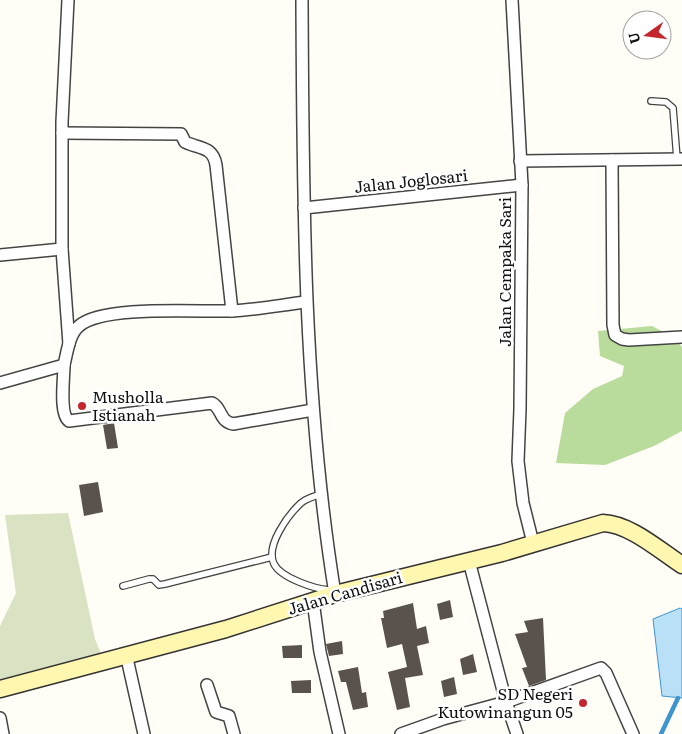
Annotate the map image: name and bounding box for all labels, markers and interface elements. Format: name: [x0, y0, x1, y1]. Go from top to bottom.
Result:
north arrow: [622, 10, 672, 60]
text: U: [622, 31, 644, 46]
street label: Jalan Joglosari: [353, 162, 469, 198]
street label: Jalan Cempaka Sari: [492, 197, 516, 347]
place label: Musholla Istianah: [92, 384, 164, 426]
marker: Musholla Istianah: [76, 400, 88, 412]
street label: Jalan Candisari: [285, 564, 405, 620]
place label: SD Negeri Kutowinangun 05: [437, 681, 573, 723]
marker: SD Negeri Kutowinangun 05: [577, 697, 589, 709]

